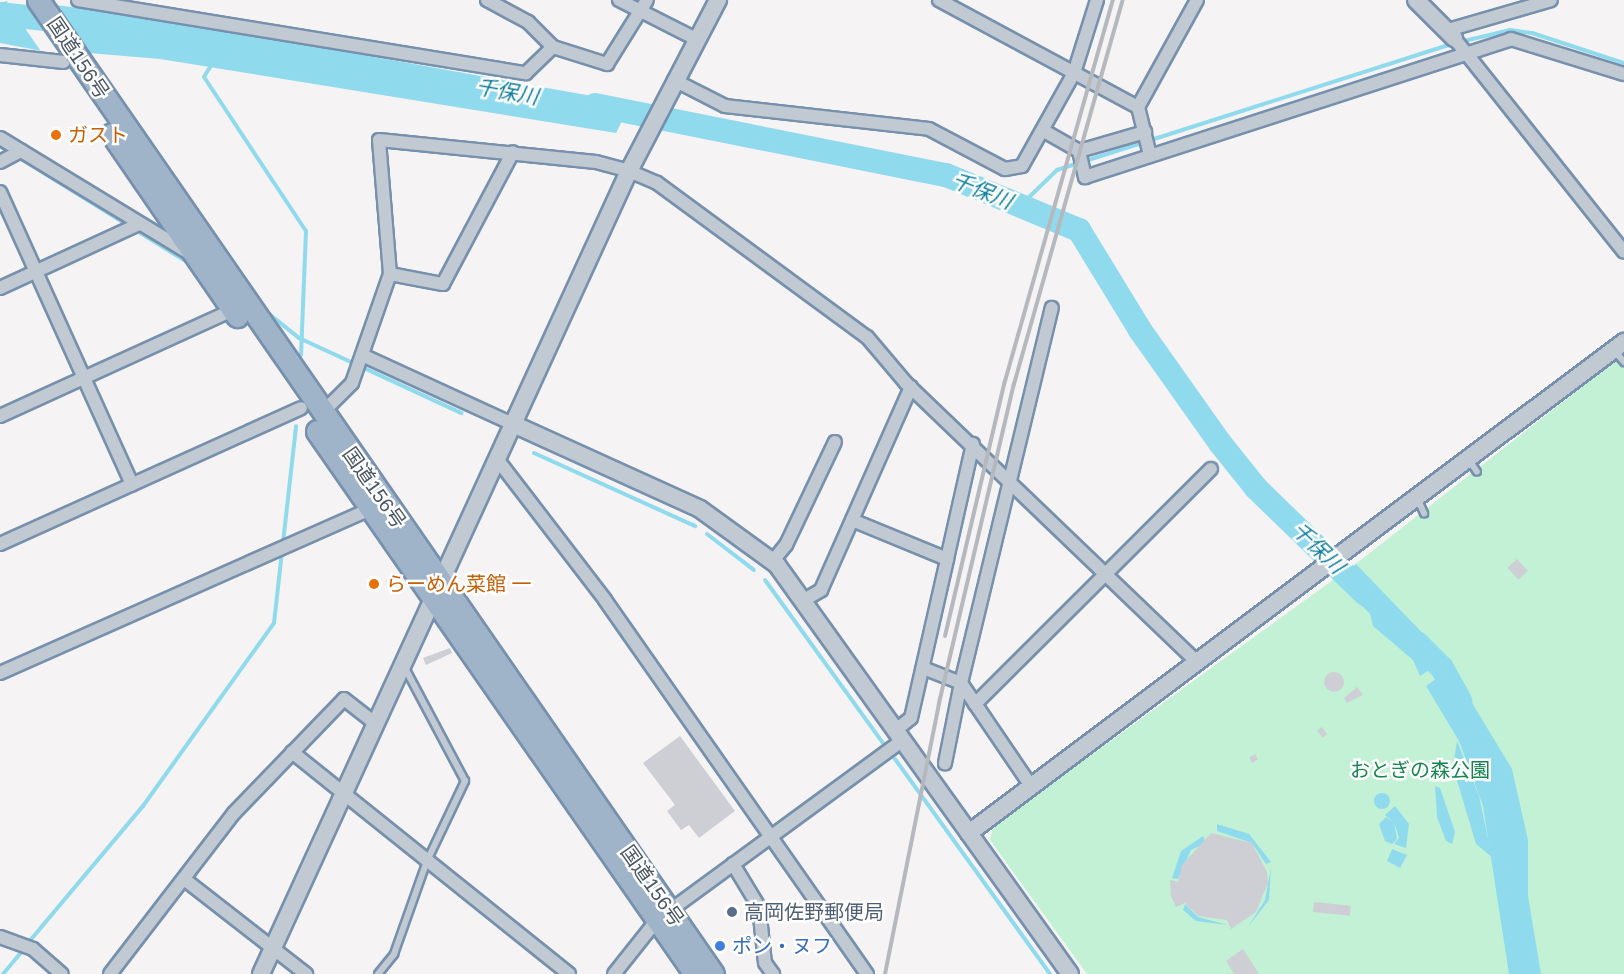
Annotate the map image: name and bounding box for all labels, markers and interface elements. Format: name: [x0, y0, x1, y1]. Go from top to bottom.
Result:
street label: 国道156号: [42, 13, 114, 103]
water label: 千保川: [474, 74, 540, 110]
place label: ガスト: [68, 123, 128, 147]
marker: ガスト: [49, 128, 63, 142]
water label: 千保川: [948, 168, 1016, 214]
street label: 国道156号: [337, 443, 411, 533]
water label: 千保川: [1287, 517, 1349, 579]
place label: らーめん菜館 一: [386, 572, 532, 596]
marker: らーめん菜館 一: [367, 577, 381, 591]
park label: おとぎの森公園: [1350, 758, 1490, 782]
street label: 国道156号: [615, 841, 689, 931]
place label: 高岡佐野郵便局: [744, 900, 884, 924]
marker: 高岡佐野郵便局: [725, 905, 739, 919]
place label: ポン・ヌフ: [732, 934, 832, 958]
marker: ポン・ヌフ: [713, 939, 727, 953]

